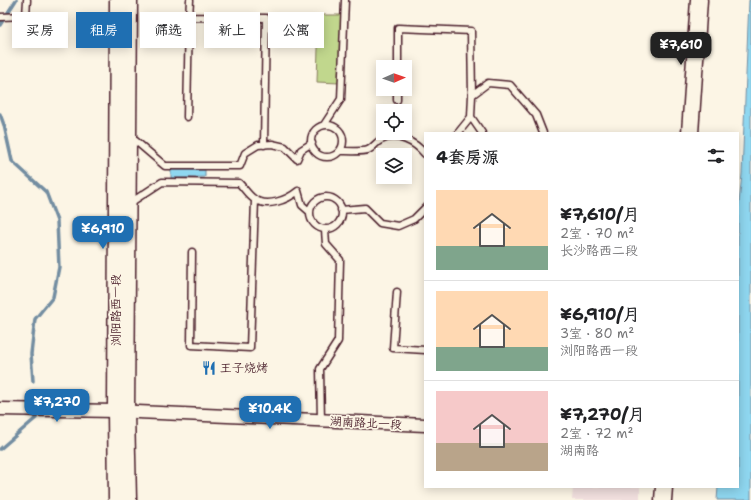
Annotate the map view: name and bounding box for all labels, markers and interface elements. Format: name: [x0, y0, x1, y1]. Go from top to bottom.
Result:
chip: 买房: [12, 12, 68, 48]
chip: 租房: [76, 12, 132, 48]
chip: 筛选: [140, 12, 196, 48]
chip: 新上: [204, 12, 260, 48]
chip: 公寓: [268, 12, 324, 48]
pin: ¥7,610: [648, 32, 714, 66]
text: ¥7,610: [659, 36, 703, 53]
north arrow: [376, 60, 412, 96]
map controls: [376, 60, 412, 184]
button: locate: [376, 104, 412, 140]
icon: filters: [705, 145, 727, 167]
text: 4套房源: [436, 146, 499, 168]
button: layers: [376, 148, 412, 184]
text: ¥7,610/月: [560, 203, 640, 225]
icon: home: [468, 206, 516, 254]
pin: ¥6,910: [70, 216, 136, 250]
text: ¥6,910: [81, 220, 125, 237]
text: 2室 · 70 m²: [560, 225, 634, 242]
text: 长沙路西二段: [560, 242, 638, 259]
street label: 浏阳路西一段: [108, 274, 124, 346]
text: ¥6,910/月: [560, 303, 640, 325]
icon: home: [468, 307, 516, 355]
text: 3室 · 80 m²: [560, 325, 634, 342]
text: 浏阳路西一段: [560, 342, 638, 359]
restaurant icon: 王子烧烤: [201, 360, 217, 376]
place label: 王子烧烤: [220, 360, 268, 376]
pin: ¥7,270: [24, 389, 90, 423]
text: ¥7,270: [33, 393, 81, 410]
pin: ¥10.4K: [237, 396, 303, 430]
text: ¥10.4K: [248, 400, 292, 417]
text: ¥7,270/月: [560, 403, 645, 425]
icon: home: [468, 407, 516, 455]
street label: 湖南路北一段: [330, 413, 402, 433]
text: 2室 · 72 m²: [560, 425, 633, 442]
text: 湖南路: [560, 442, 599, 459]

